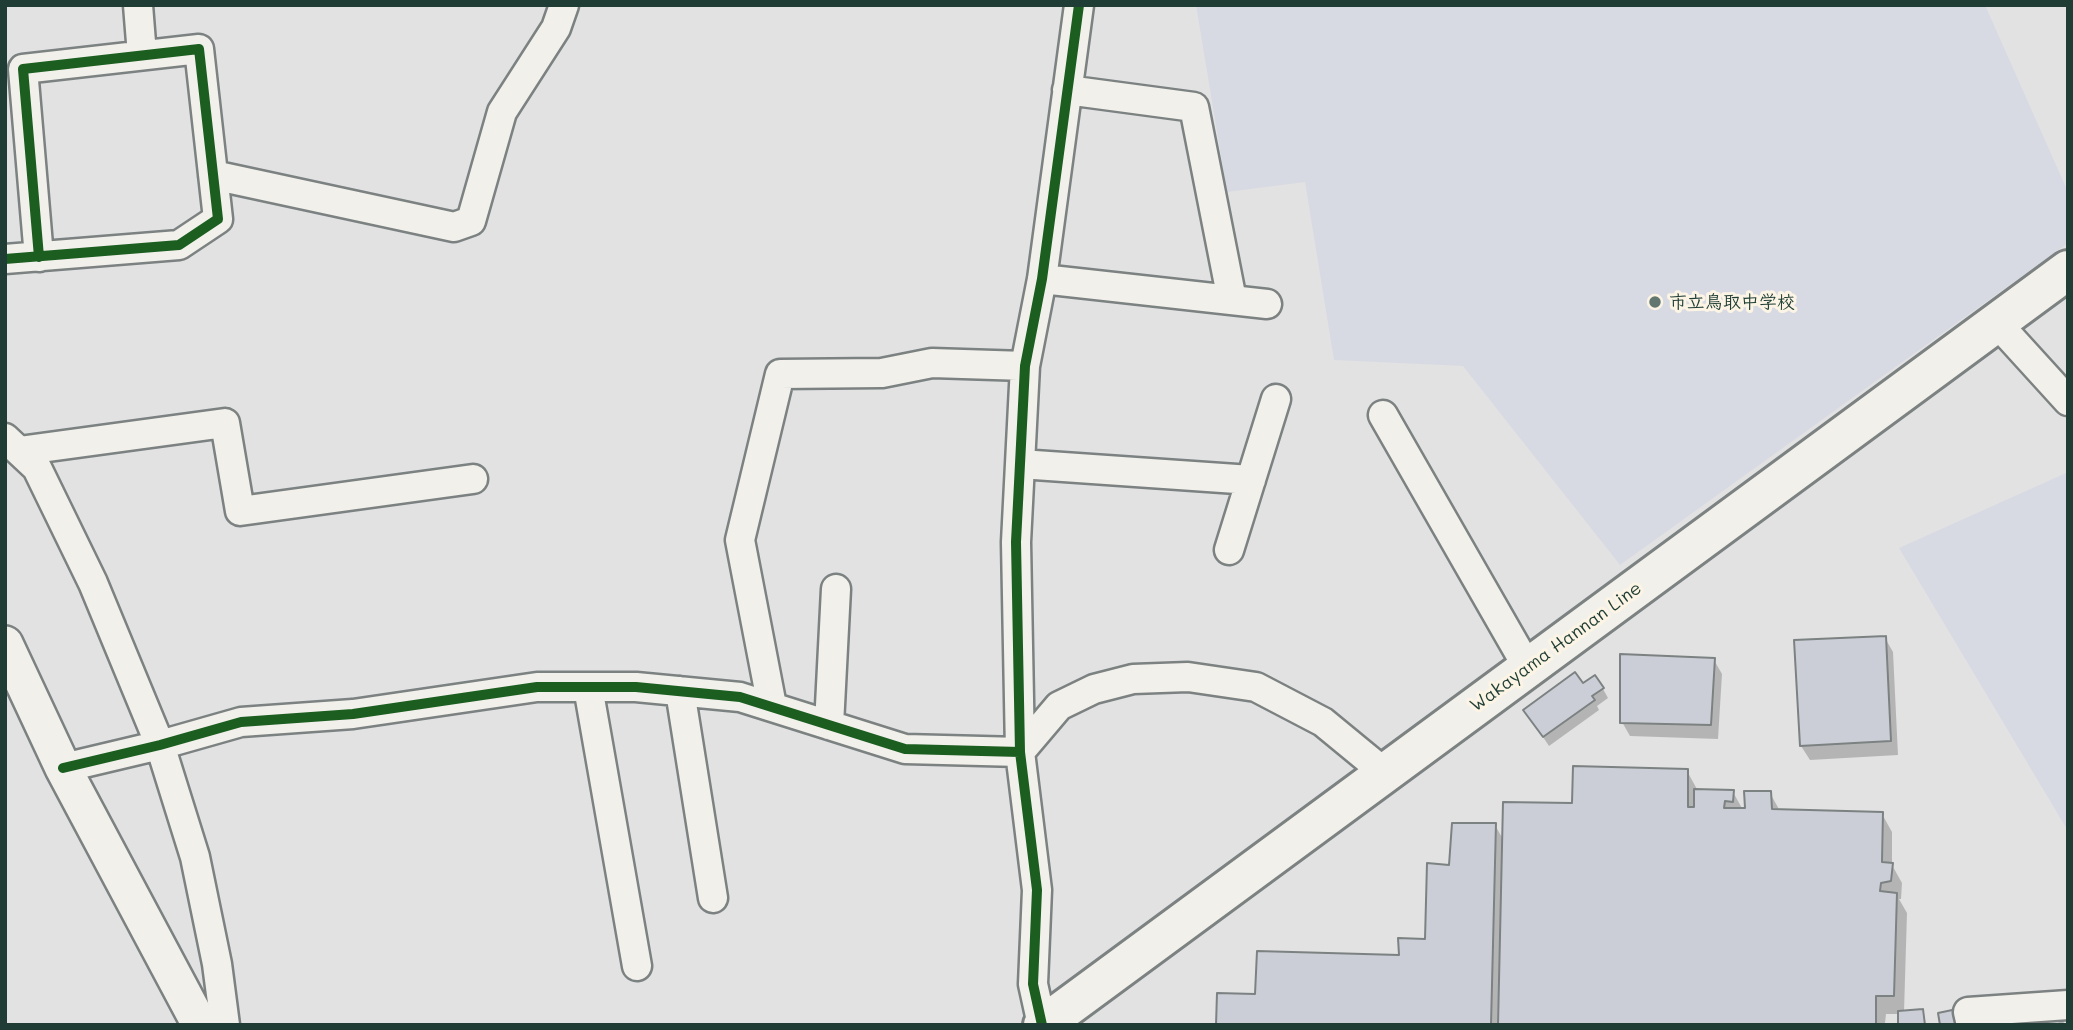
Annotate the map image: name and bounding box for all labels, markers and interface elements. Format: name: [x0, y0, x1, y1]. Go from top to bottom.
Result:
place label: 市立鳥取中学校: [1669, 291, 1795, 313]
marker: 市立鳥取中学校: [1647, 294, 1663, 310]
street label: Wakayama Hannan Line: [1466, 578, 1646, 716]

